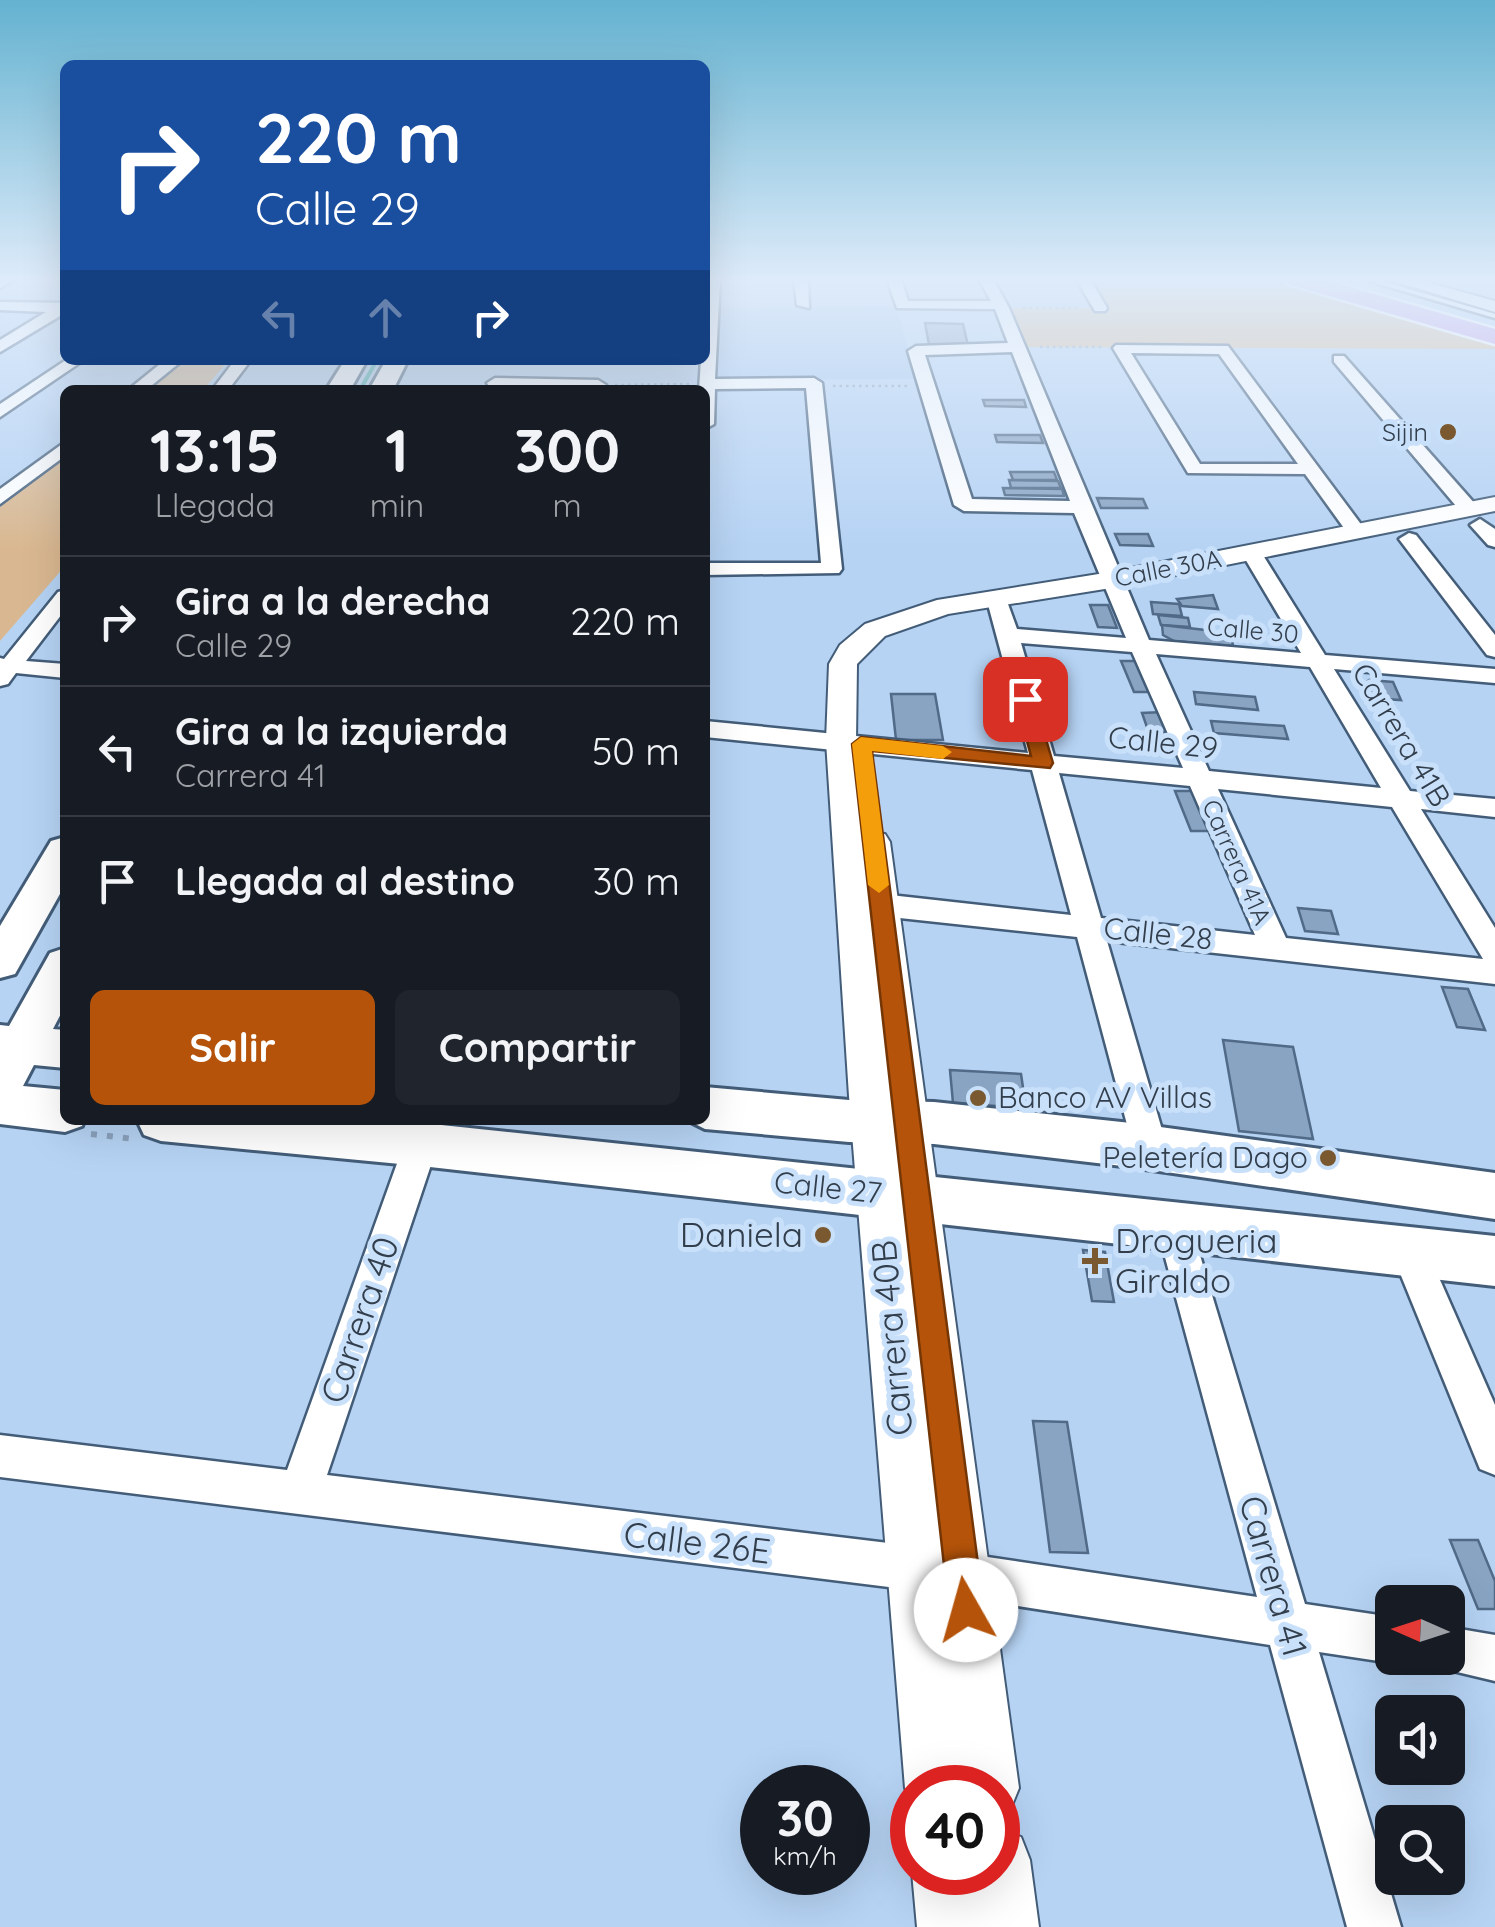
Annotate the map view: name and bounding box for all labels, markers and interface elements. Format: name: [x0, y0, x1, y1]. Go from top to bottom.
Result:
text: 220 m: [255, 93, 462, 181]
icon: right: [90, 100, 220, 230]
text: Calle 29: [255, 180, 420, 236]
icon: left: [253, 290, 308, 345]
icon: ahead: [358, 290, 413, 345]
icon: right: [463, 290, 518, 345]
text: 13:15: [150, 412, 280, 487]
text: 1: [385, 412, 409, 487]
text: 300: [514, 412, 620, 487]
place label: Sijin: [1382, 416, 1428, 447]
marker: Sijin: [1437, 421, 1459, 443]
text: Llegada: [155, 485, 275, 525]
text: min: [370, 485, 424, 525]
text: m: [553, 485, 582, 525]
street label: Calle 30A: [1112, 542, 1224, 593]
text: Gira a la derecha: [175, 577, 490, 625]
icon: right: [90, 594, 145, 649]
text: 220 m: [570, 597, 680, 645]
street label: Calle 30: [1206, 610, 1300, 649]
text: Calle 29: [175, 625, 292, 665]
street label: Carrera 41B: [1344, 656, 1460, 813]
pin: [983, 657, 1068, 742]
icon: arrive: [998, 672, 1053, 727]
text: Gira a la izquierda: [175, 707, 508, 755]
street label: Calle 29: [1107, 717, 1220, 767]
icon: left: [90, 724, 145, 779]
text: 50 m: [592, 727, 680, 775]
text: Carrera 41: [175, 755, 326, 795]
street label: Carrera 41A: [1196, 794, 1279, 929]
icon: arrive: [90, 854, 145, 909]
text: Llegada al destino: [175, 857, 515, 905]
text: 30 m: [592, 857, 680, 905]
street label: Calle 28: [1102, 908, 1214, 958]
button: Salir: [90, 990, 375, 1105]
button: Compartir: [395, 990, 680, 1105]
place label: Banco AV Villas: [998, 1078, 1212, 1116]
marker: Banco AV Villas: [967, 1087, 989, 1109]
place label: Peletería Dago: [1103, 1138, 1308, 1176]
marker: Peletería Dago: [1317, 1147, 1339, 1169]
street label: Calle 27: [772, 1162, 884, 1212]
place label: Daniela: [680, 1212, 803, 1256]
place label: Drogueria Giraldo: [1115, 1218, 1277, 1302]
marker: Daniela: [812, 1224, 834, 1246]
street label: Carrera 40: [310, 1231, 408, 1409]
street label: Carrera 40B: [861, 1239, 921, 1438]
marker: Drogueria Giraldo: [1084, 1250, 1106, 1272]
street label: Carrera 41: [1230, 1490, 1318, 1661]
street label: Calle 26E: [621, 1511, 773, 1573]
position arrow: [914, 1558, 1018, 1662]
north arrow: [1375, 1585, 1465, 1675]
map controls: [1375, 1585, 1465, 1895]
button: sound: [1375, 1695, 1465, 1785]
speed limit sign: 40: [890, 1765, 1020, 1895]
text: 30: [776, 1786, 834, 1849]
button: search: [1375, 1805, 1465, 1895]
text: km/h: [773, 1840, 837, 1871]

